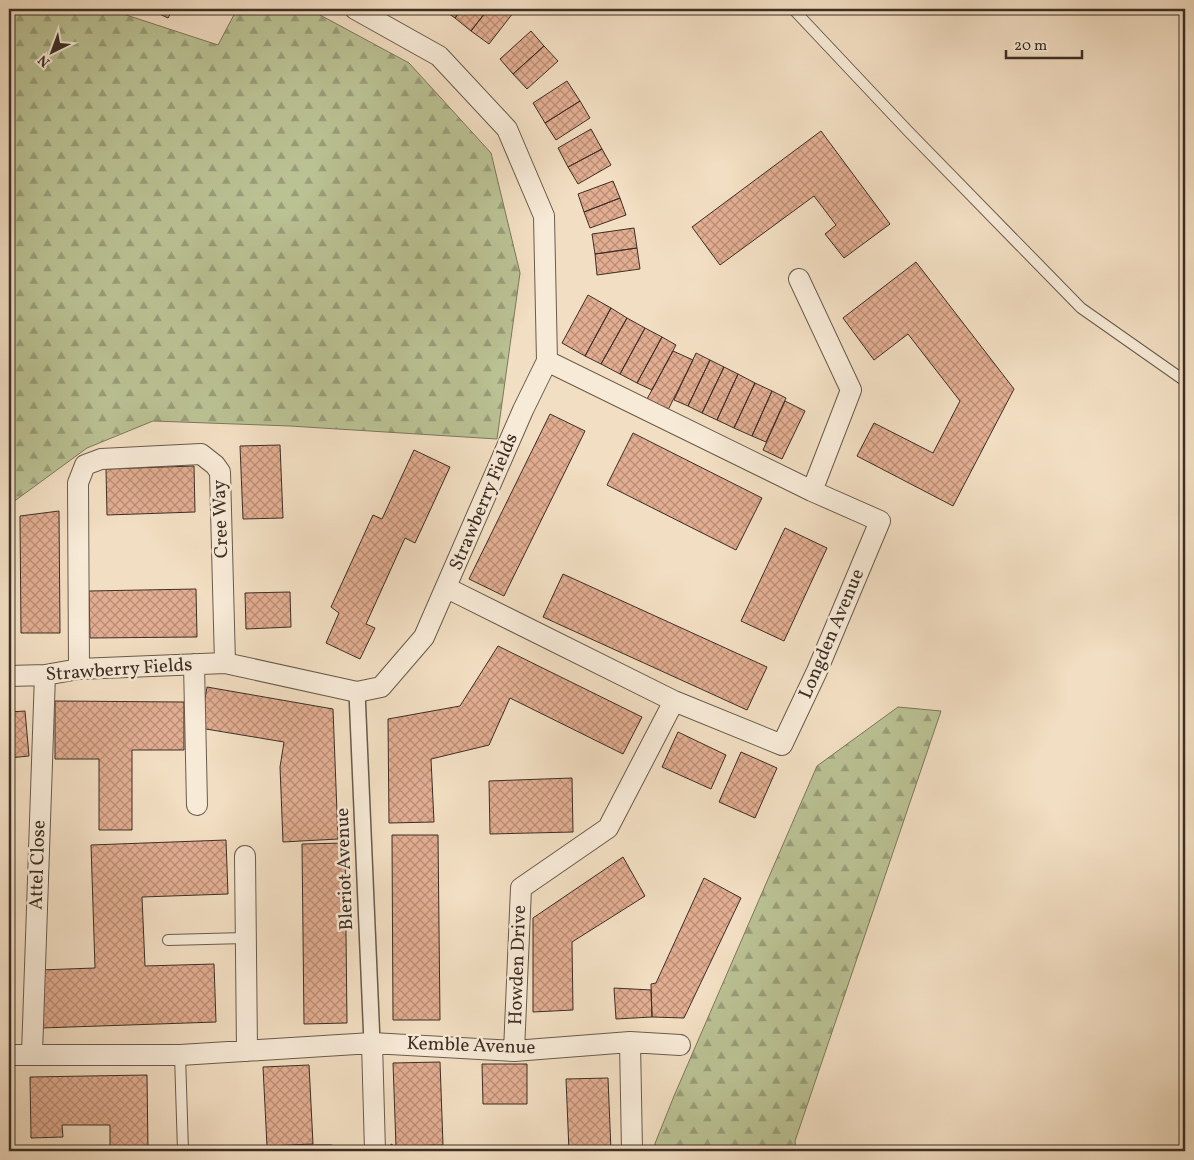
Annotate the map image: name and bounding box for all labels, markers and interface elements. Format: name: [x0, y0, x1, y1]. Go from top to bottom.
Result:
north arrow: [28, 28, 78, 78]
scale bar: [1006, 28, 1083, 60]
text: 20 m: [1014, 36, 1047, 57]
text: N: [34, 50, 54, 71]
street label: Strawberry Fields: [443, 429, 525, 575]
street label: Cree Way: [207, 479, 235, 559]
street label: Longden Avenue: [793, 565, 871, 703]
street label: Strawberry Fields: [45, 652, 193, 688]
street label: Bleriot Avenue: [330, 807, 360, 931]
street label: Attel Close: [23, 820, 53, 910]
street label: Howden Drive: [503, 905, 533, 1025]
street label: Kemble Avenue: [406, 1031, 536, 1061]

